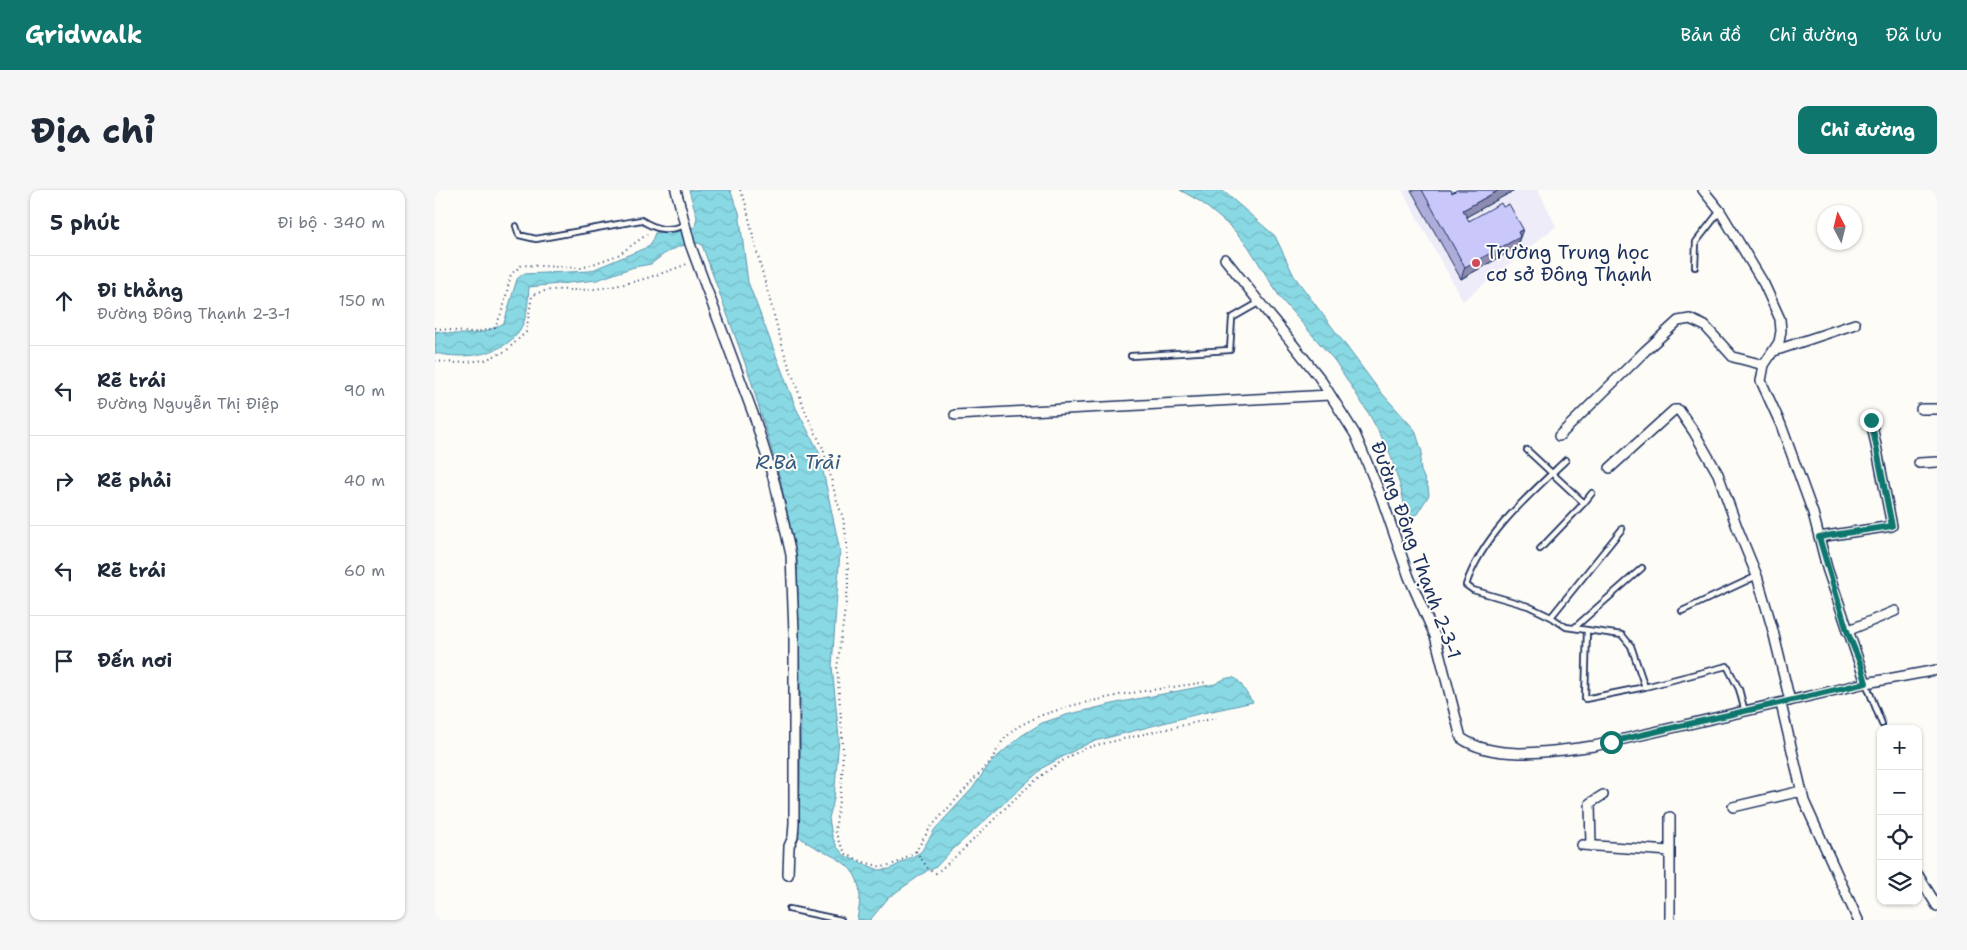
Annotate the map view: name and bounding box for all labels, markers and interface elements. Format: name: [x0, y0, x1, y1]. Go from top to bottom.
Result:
text: Gridwalk: [25, 19, 142, 51]
text: Bản đồ: [1680, 23, 1741, 47]
text: Chỉ đường: [1769, 23, 1858, 47]
text: Đã lưu: [1886, 23, 1942, 47]
button: Chỉ đường: [1798, 106, 1937, 154]
text: Địa chỉ: [30, 107, 154, 154]
north arrow: [1817, 205, 1862, 250]
text: 5 phút: [50, 209, 120, 237]
text: Đi bộ · 340 m: [278, 212, 385, 233]
place label: Trường Trung học cơ sở Đông Thạnh: [1486, 240, 1652, 287]
marker: Trường Trung học cơ sở Đông Thạnh: [1470, 257, 1482, 269]
text: Đi thẳng: [97, 278, 183, 303]
icon: ahead: [50, 287, 78, 315]
text: 150 m: [338, 290, 385, 311]
text: Đường Đông Thạnh 2-3-1: [97, 303, 290, 324]
text: Rẽ trái: [97, 368, 166, 393]
icon: left: [50, 377, 78, 405]
text: 90 m: [344, 380, 385, 401]
text: Đường Nguyễn Thị Điệp: [97, 393, 279, 414]
route end: [1860, 409, 1883, 432]
street label: Đường Đông Thạnh 2-3-1: [1365, 438, 1467, 662]
water label: R.Bà Trải: [756, 449, 841, 475]
icon: right: [50, 467, 78, 495]
text: Rẽ phải: [97, 468, 172, 493]
text: 40 m: [343, 470, 385, 491]
icon: left: [50, 557, 78, 585]
text: Rẽ trái: [97, 558, 166, 583]
text: 60 m: [344, 560, 385, 581]
icon: arrive: [50, 647, 78, 675]
text: Đến nơi: [97, 648, 172, 673]
map controls: [1877, 725, 1922, 905]
button: +: [1877, 725, 1922, 770]
route start: [1600, 731, 1623, 754]
button: −: [1877, 770, 1922, 815]
button: locate: [1877, 815, 1922, 860]
button: layers: [1877, 860, 1922, 905]

